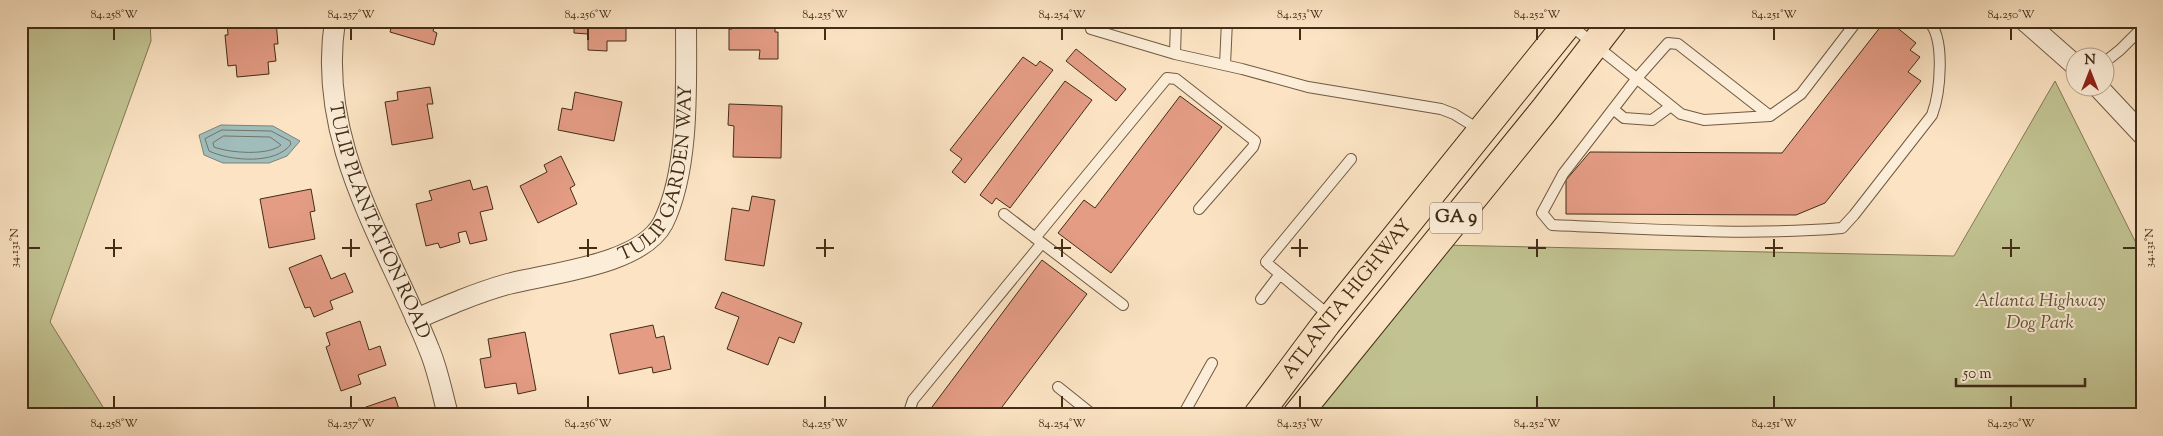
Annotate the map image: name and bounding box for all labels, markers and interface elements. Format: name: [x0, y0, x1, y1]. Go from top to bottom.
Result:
text: 84.258°W: [90, 6, 138, 24]
text: 84.257°W: [327, 6, 375, 24]
text: 84.256°W: [564, 6, 612, 24]
text: 84.255°W: [802, 6, 848, 24]
text: 84.254°W: [1038, 6, 1086, 24]
text: 84.253°W: [1277, 6, 1324, 24]
text: 84.252°W: [1514, 6, 1561, 24]
text: 84.251°W: [1751, 6, 1797, 24]
text: 84.250°W: [1987, 6, 2035, 24]
north arrow: [2066, 48, 2116, 98]
text: N: [2084, 51, 2096, 71]
street label: TULIP GARDEN WAY: [614, 84, 700, 269]
street label: TULIP PLANTATION ROAD: [321, 100, 437, 343]
road number: GA 9: [1430, 202, 1482, 234]
street label: ATLANTA HIGHWAY: [1276, 213, 1419, 385]
text: 34.131°N: [6, 228, 24, 268]
text: 34.131°N: [2141, 228, 2159, 268]
park label: Atlanta Highway Dog Park: [1974, 288, 2106, 337]
scale bar: [1956, 356, 2084, 388]
text: 50 m: [1962, 364, 1992, 385]
text: 84.258°W: [90, 415, 138, 433]
text: 84.257°W: [327, 415, 375, 433]
text: 84.256°W: [564, 415, 612, 433]
text: 84.255°W: [802, 415, 848, 433]
text: 84.254°W: [1038, 415, 1086, 433]
text: 84.253°W: [1277, 415, 1324, 433]
text: 84.252°W: [1514, 415, 1561, 433]
text: 84.251°W: [1751, 415, 1797, 433]
text: 84.250°W: [1987, 415, 2035, 433]

